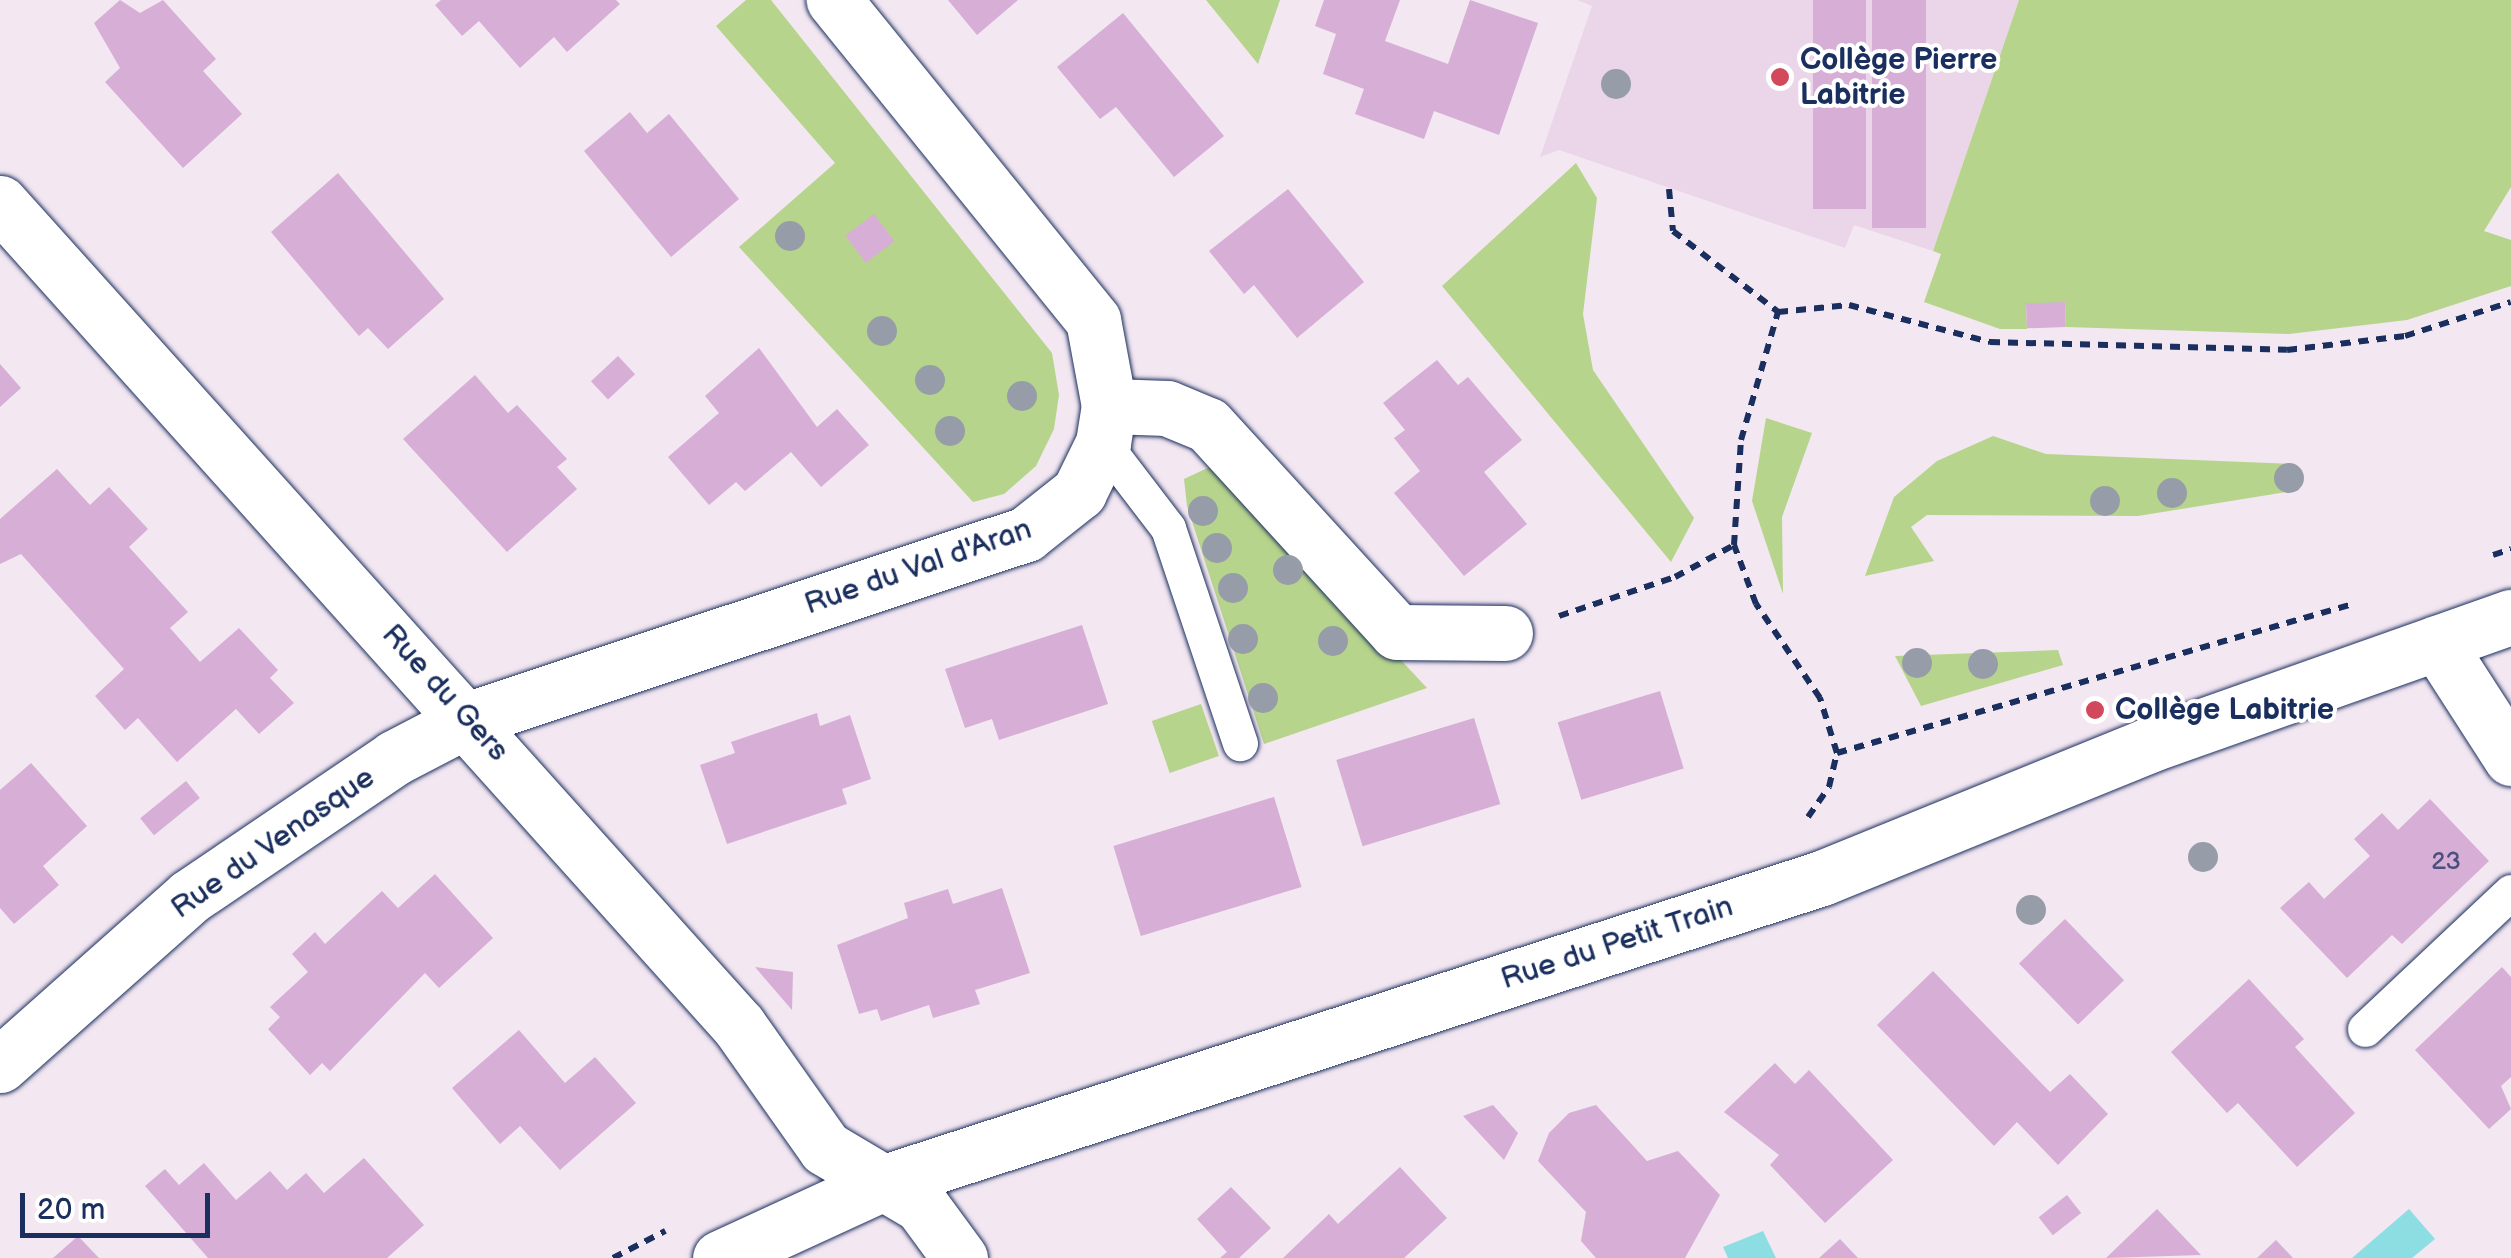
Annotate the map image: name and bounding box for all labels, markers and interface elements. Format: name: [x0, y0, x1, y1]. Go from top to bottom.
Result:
place label: Collège Pierre Labitrie: [1800, 42, 1997, 112]
marker: Collège Pierre Labitrie: [1769, 66, 1791, 88]
street label: Rue du Val d'Aran: [799, 511, 1037, 623]
street label: Rue du Gers: [374, 617, 516, 769]
place label: Collège Labitrie: [2115, 692, 2334, 728]
marker: Collège Labitrie: [2084, 699, 2106, 721]
street label: Rue du Venasque: [164, 759, 382, 927]
house number: 23: [2431, 847, 2461, 877]
street label: Rue du Petit Train: [1496, 888, 1738, 998]
scale bar: [25, 1173, 215, 1235]
text: 20 m: [37, 1192, 105, 1228]

